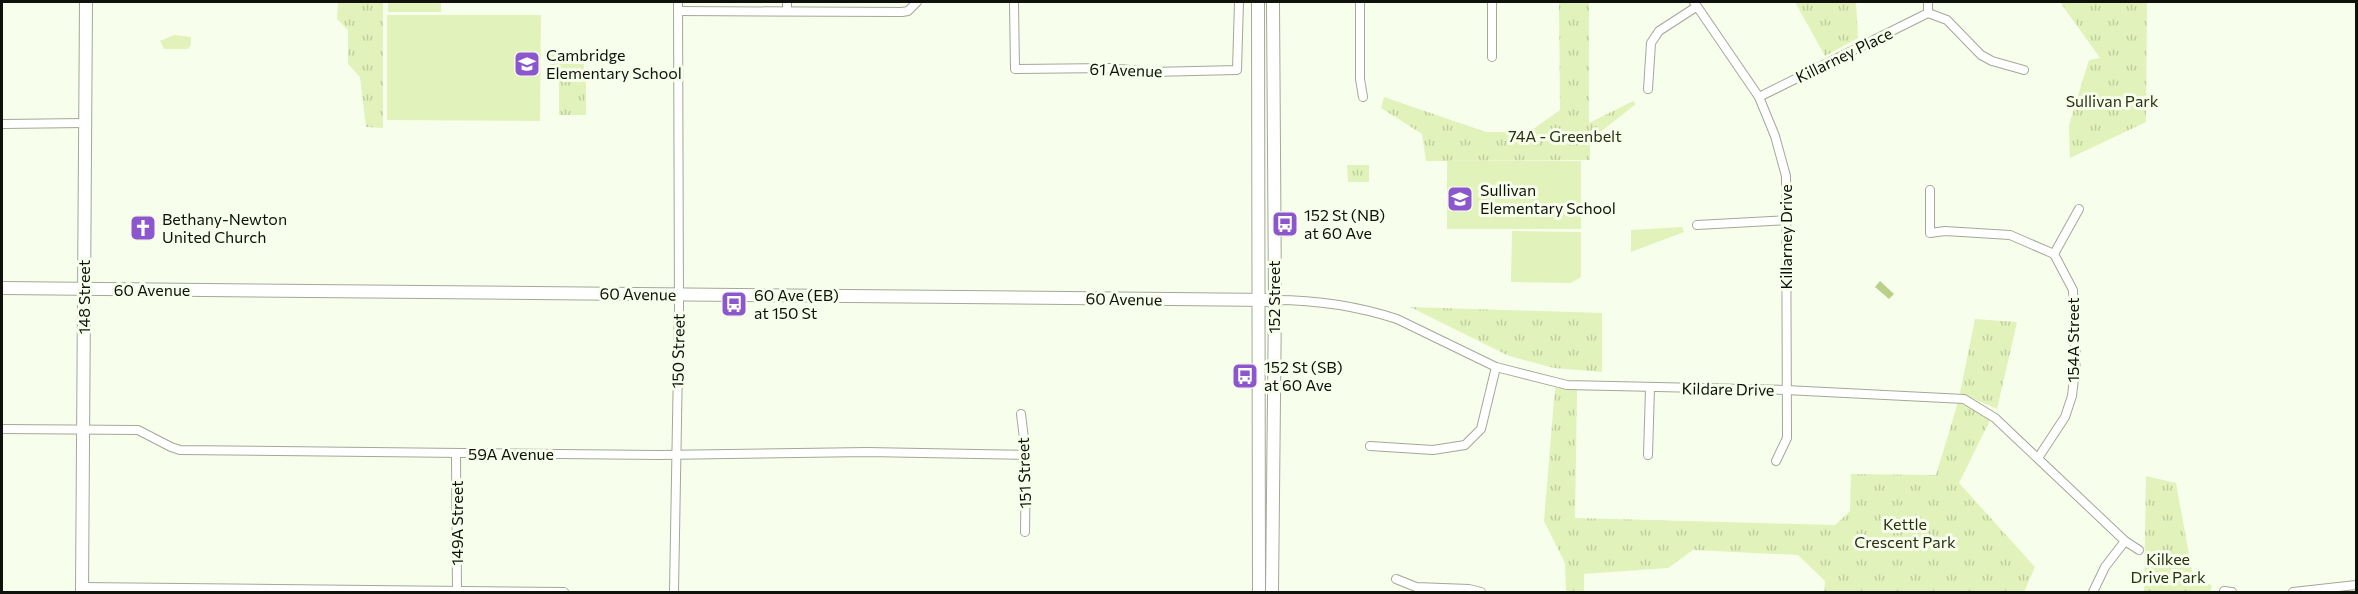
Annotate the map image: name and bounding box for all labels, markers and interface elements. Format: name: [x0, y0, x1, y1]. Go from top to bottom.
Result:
street label: Killarney Place: [1792, 23, 1895, 86]
place label: Cambridge Elementary School: [546, 45, 682, 82]
school or university icon: Cambridge Elementary School: [512, 49, 542, 79]
street label: 61 Avenue: [1089, 59, 1163, 80]
park label: Sullivan Park: [2066, 91, 2159, 110]
park label: 74A - Greenbelt: [1508, 126, 1622, 145]
place label: Sullivan Elementary School: [1480, 180, 1616, 217]
school or university icon: Sullivan Elementary School: [1445, 184, 1475, 214]
street label: Killarney Drive: [1776, 184, 1795, 290]
place label: 152 St (NB) at 60 Ave: [1304, 205, 1385, 242]
place label: Bethany-Newton United Church: [162, 209, 287, 246]
bus stop icon: 152 St (NB) at 60 Ave: [1270, 209, 1300, 239]
church icon: Bethany-Newton United Church: [128, 213, 158, 243]
street label: 148 Street: [74, 259, 93, 334]
street label: 152 Street: [1264, 260, 1283, 334]
street label: 60 Avenue: [114, 280, 190, 299]
street label: 60 Avenue: [600, 283, 676, 304]
place label: 60 Ave (EB) at 150 St: [754, 285, 839, 322]
street label: 60 Avenue: [1086, 288, 1162, 309]
bus stop icon: 60 Ave (EB) at 150 St: [719, 289, 749, 319]
street label: 154A Street: [2063, 297, 2082, 382]
street label: 150 Street: [667, 313, 688, 389]
place label: 152 St (SB) at 60 Ave: [1264, 357, 1343, 394]
bus stop icon: 152 St (SB) at 60 Ave: [1230, 361, 1260, 391]
street label: Kildare Drive: [1681, 378, 1775, 399]
street label: 151 Street: [1013, 437, 1034, 509]
street label: 59A Avenue: [468, 444, 554, 463]
street label: 149A Street: [447, 480, 466, 566]
park label: Kettle Crescent Park: [1854, 514, 1956, 551]
park label: Kilkee Drive Park: [2130, 549, 2206, 586]

